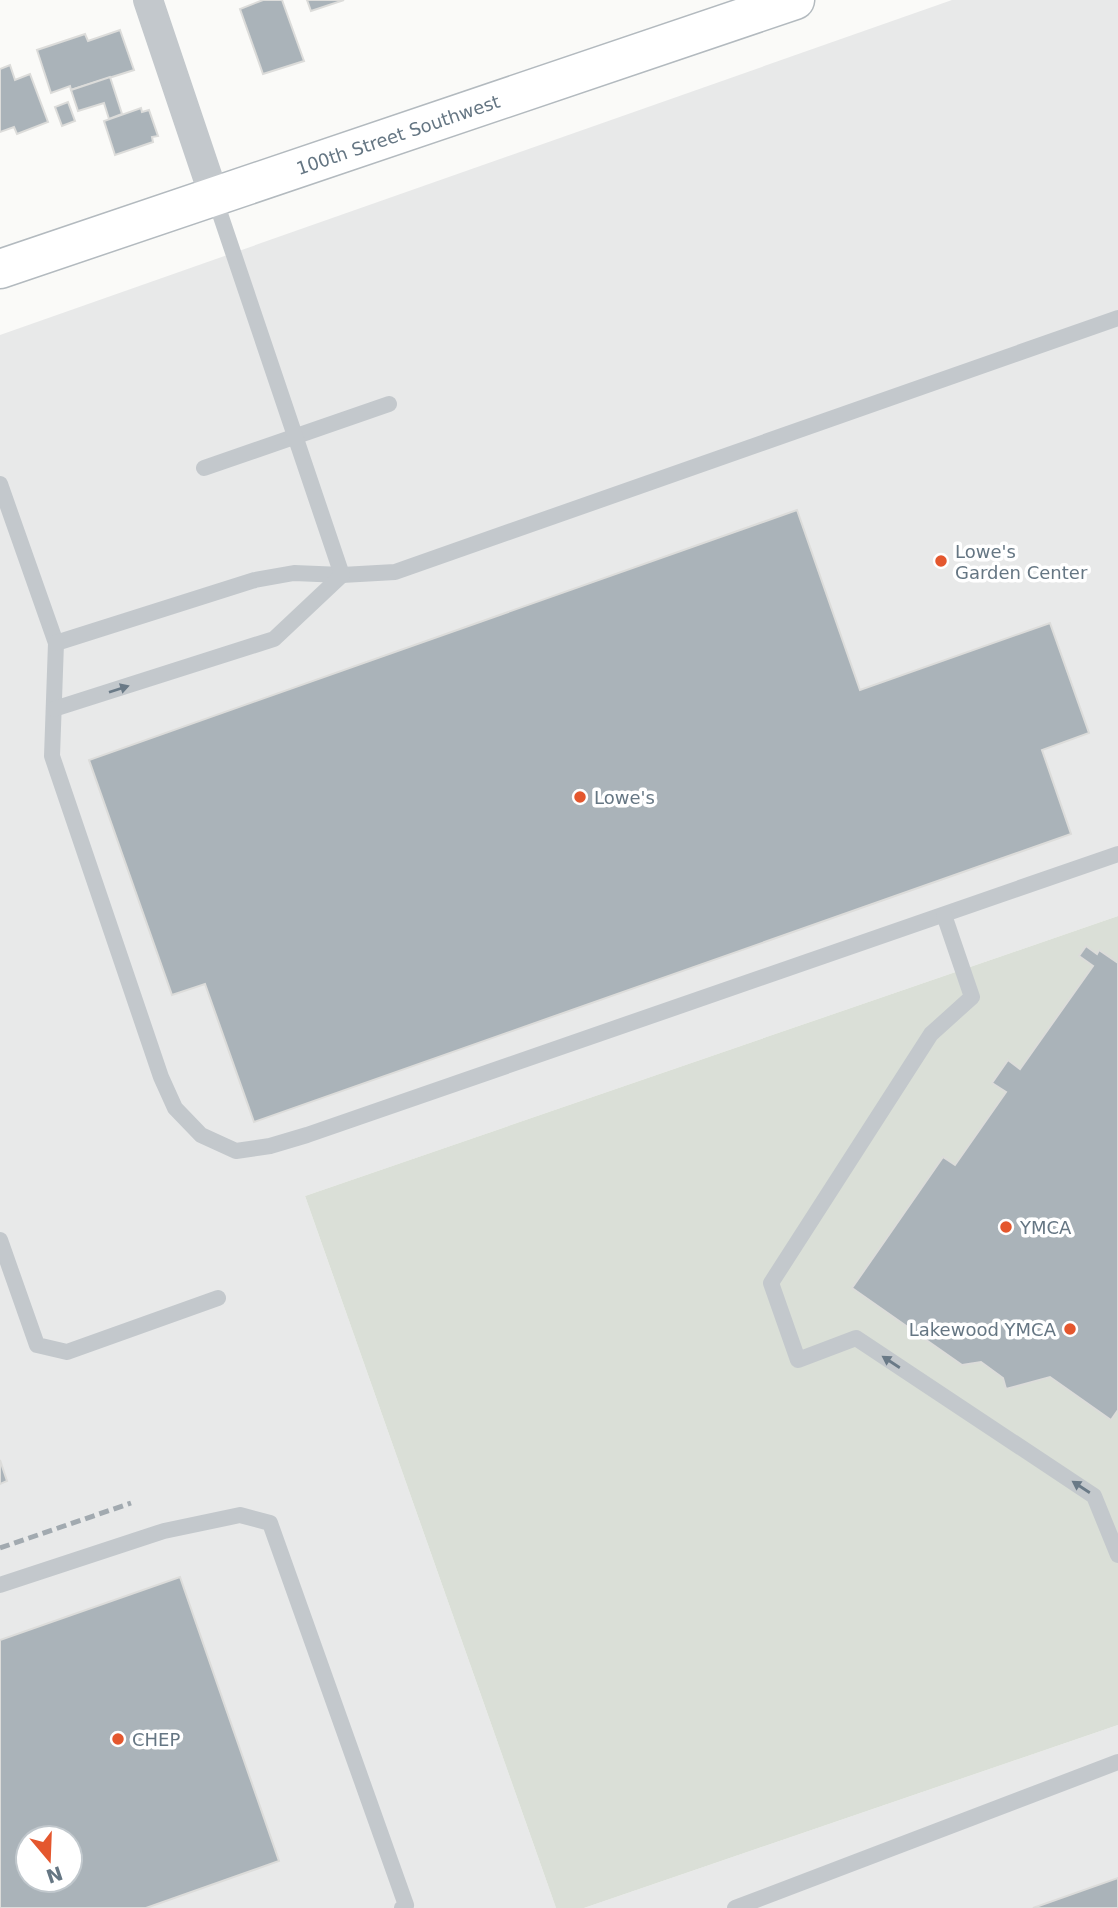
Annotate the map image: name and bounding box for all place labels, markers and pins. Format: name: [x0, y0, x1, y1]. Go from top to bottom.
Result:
place label: Lowe's Garden Center: [955, 541, 1088, 583]
marker: Lowe's Garden Center: [933, 553, 949, 569]
place label: Lowe's: [594, 787, 655, 808]
marker: Lowe's: [572, 789, 588, 805]
place label: YMCA: [1019, 1217, 1072, 1238]
marker: YMCA: [998, 1219, 1014, 1235]
place label: Lakewood YMCA: [909, 1319, 1057, 1340]
marker: Lakewood YMCA: [1062, 1321, 1078, 1337]
place label: CHEP: [132, 1729, 180, 1750]
marker: CHEP: [110, 1731, 126, 1747]

